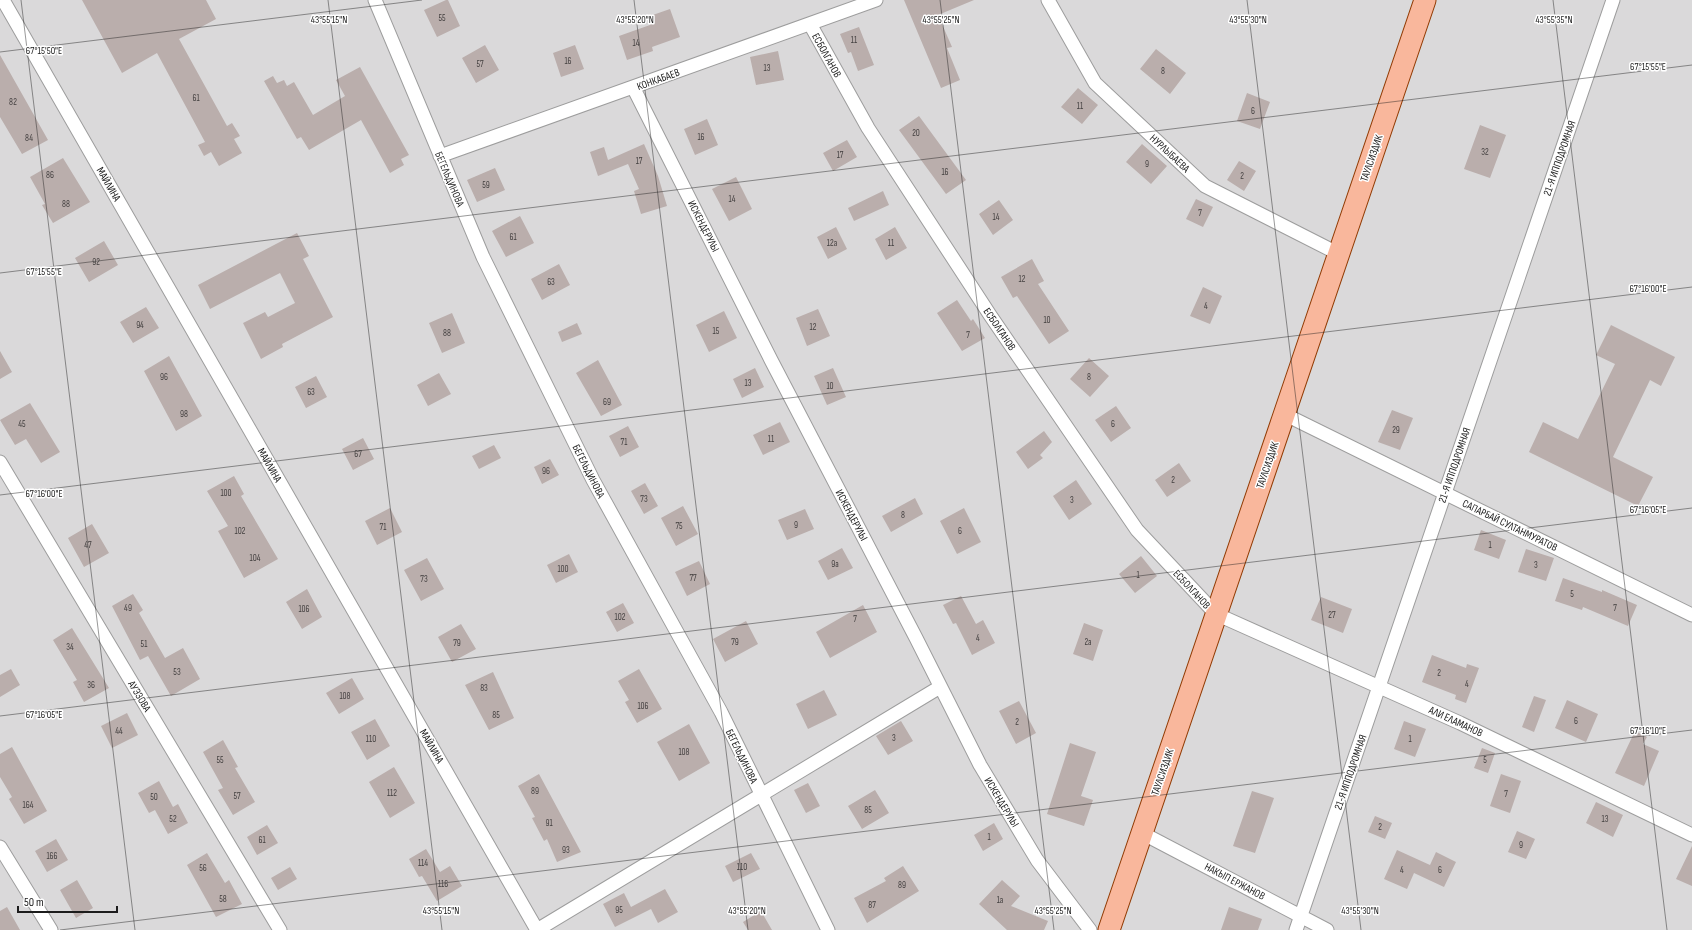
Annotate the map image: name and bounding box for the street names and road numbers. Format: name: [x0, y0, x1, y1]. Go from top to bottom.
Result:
street label: ЕСБОЛГАНОВ: [809, 31, 844, 80]
street label: КОНКАБАЕВ: [635, 66, 681, 93]
street label: 21-Я ИППОДРОМНАЯ: [1541, 119, 1578, 197]
street label: НУРЛЫБАЕВА: [1147, 132, 1193, 175]
street label: ТАУЛСИЗДИК: [1357, 133, 1386, 183]
street label: БЕГЕЛЬДИНОВА: [432, 150, 467, 209]
street label: МАЙЛИНА: [94, 164, 125, 204]
street label: ИСКЕНДЕРУЛЫ: [685, 198, 722, 254]
street label: ЕСБОЛГАНОВ: [981, 305, 1019, 353]
street label: 21-Я ИППОДРОМНАЯ: [1436, 426, 1473, 504]
street label: ТАУЛСИЗДИК: [1253, 440, 1282, 490]
street label: БЕГЕЛЬДИНОВА: [569, 442, 608, 501]
street label: МАЙЛИНА: [255, 445, 286, 485]
street label: ИСКЕНДЕРУЛЫ: [833, 487, 870, 543]
street label: САПАРБАЙ СУЛТАНМУРАТОВ: [1460, 496, 1560, 554]
street label: ЕСБОЛГАНОВ: [1170, 567, 1213, 612]
street label: АУЭЗОВА: [125, 678, 154, 714]
street label: АЛИ ЕЛАМАНОВ: [1426, 703, 1485, 740]
street label: МАЙЛИНА: [417, 726, 448, 766]
street label: БЕГЕЛЬДИНОВА: [723, 727, 760, 786]
street label: 21-Я ИППОДРОМНАЯ: [1332, 733, 1369, 811]
street label: ТАУЛСИЗДИК: [1148, 747, 1177, 797]
street label: ИСКЕНДЕРУЛЫ: [982, 775, 1022, 830]
street label: НАКЫП ЕРЖАНОВ: [1202, 860, 1267, 903]

